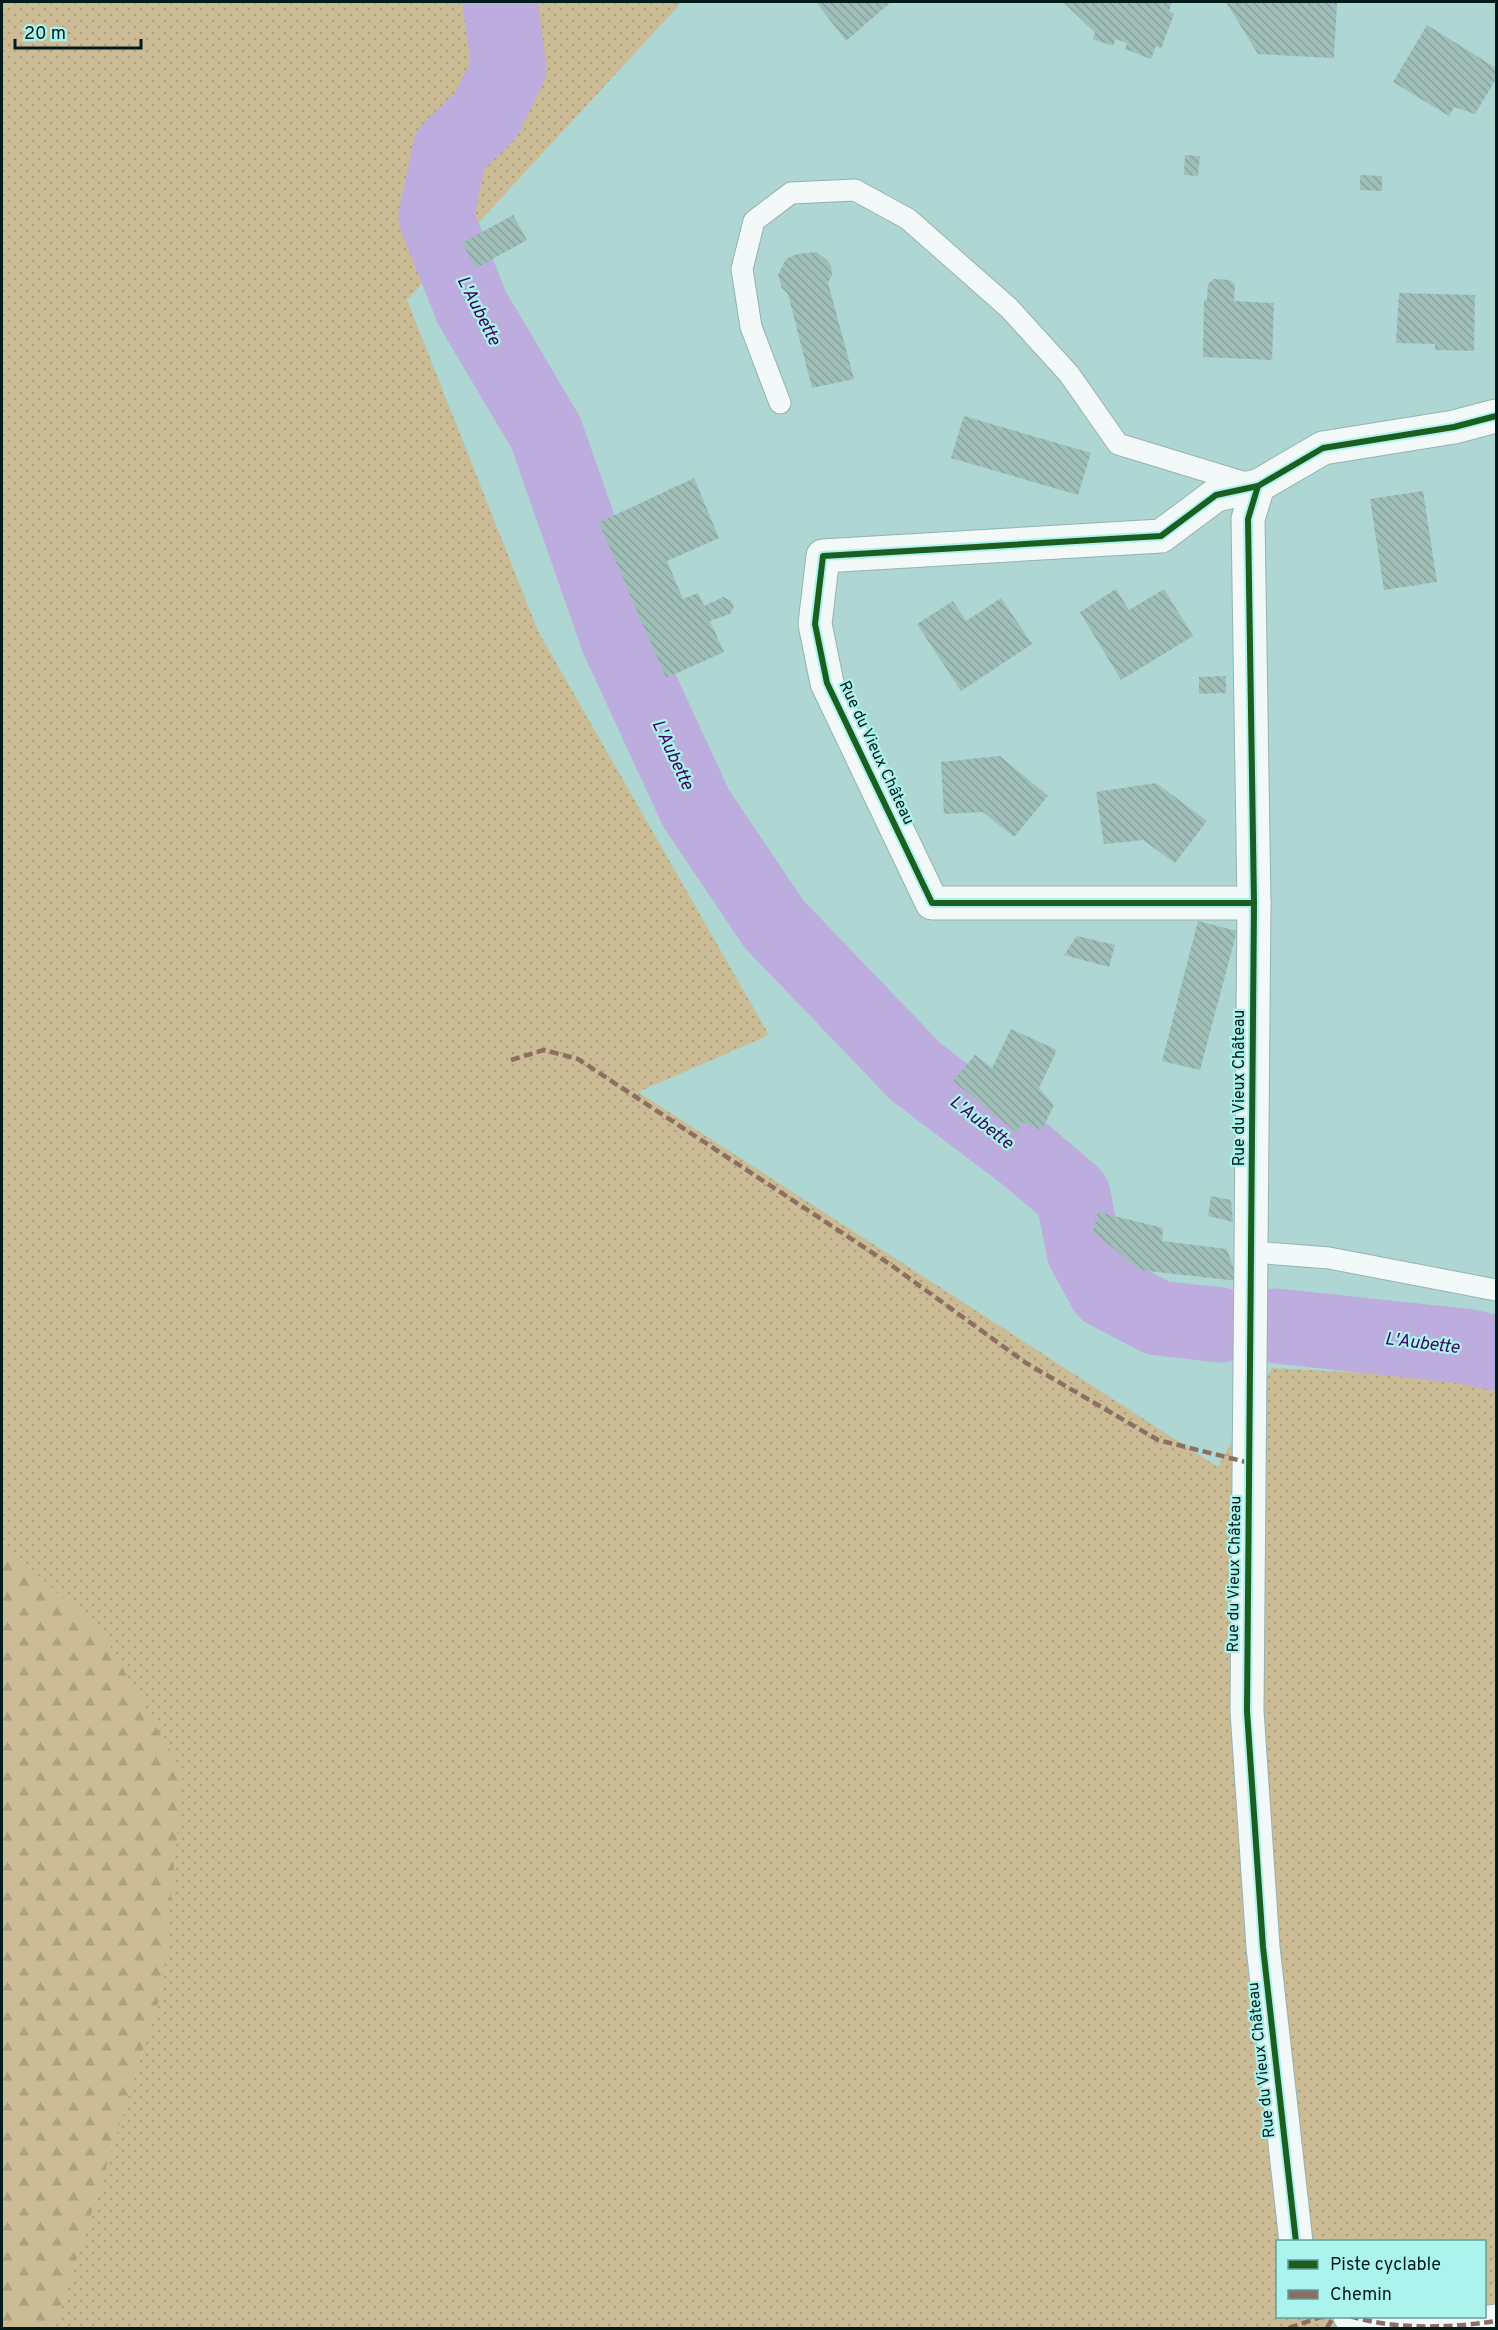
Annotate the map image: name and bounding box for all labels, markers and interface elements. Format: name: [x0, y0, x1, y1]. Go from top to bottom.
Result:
scale bar: [15, 12, 141, 50]
text: 20 m: [24, 23, 66, 46]
water label: L'Aubette: [451, 272, 506, 350]
street label: Rue du Vieux Château: [834, 678, 918, 828]
water label: L'Aubette: [646, 716, 699, 795]
street label: Rue du Vieux Château: [1230, 1010, 1250, 1166]
water label: L'Aubette: [944, 1091, 1018, 1156]
water label: L'Aubette: [1383, 1328, 1461, 1360]
street label: Rue du Vieux Château: [1224, 1495, 1246, 1653]
street label: Rue du Vieux Château: [1244, 1981, 1280, 2139]
legend: [1276, 2240, 1486, 2318]
text: Piste cyclable: [1330, 2254, 1441, 2277]
text: Chemin: [1330, 2284, 1392, 2307]

